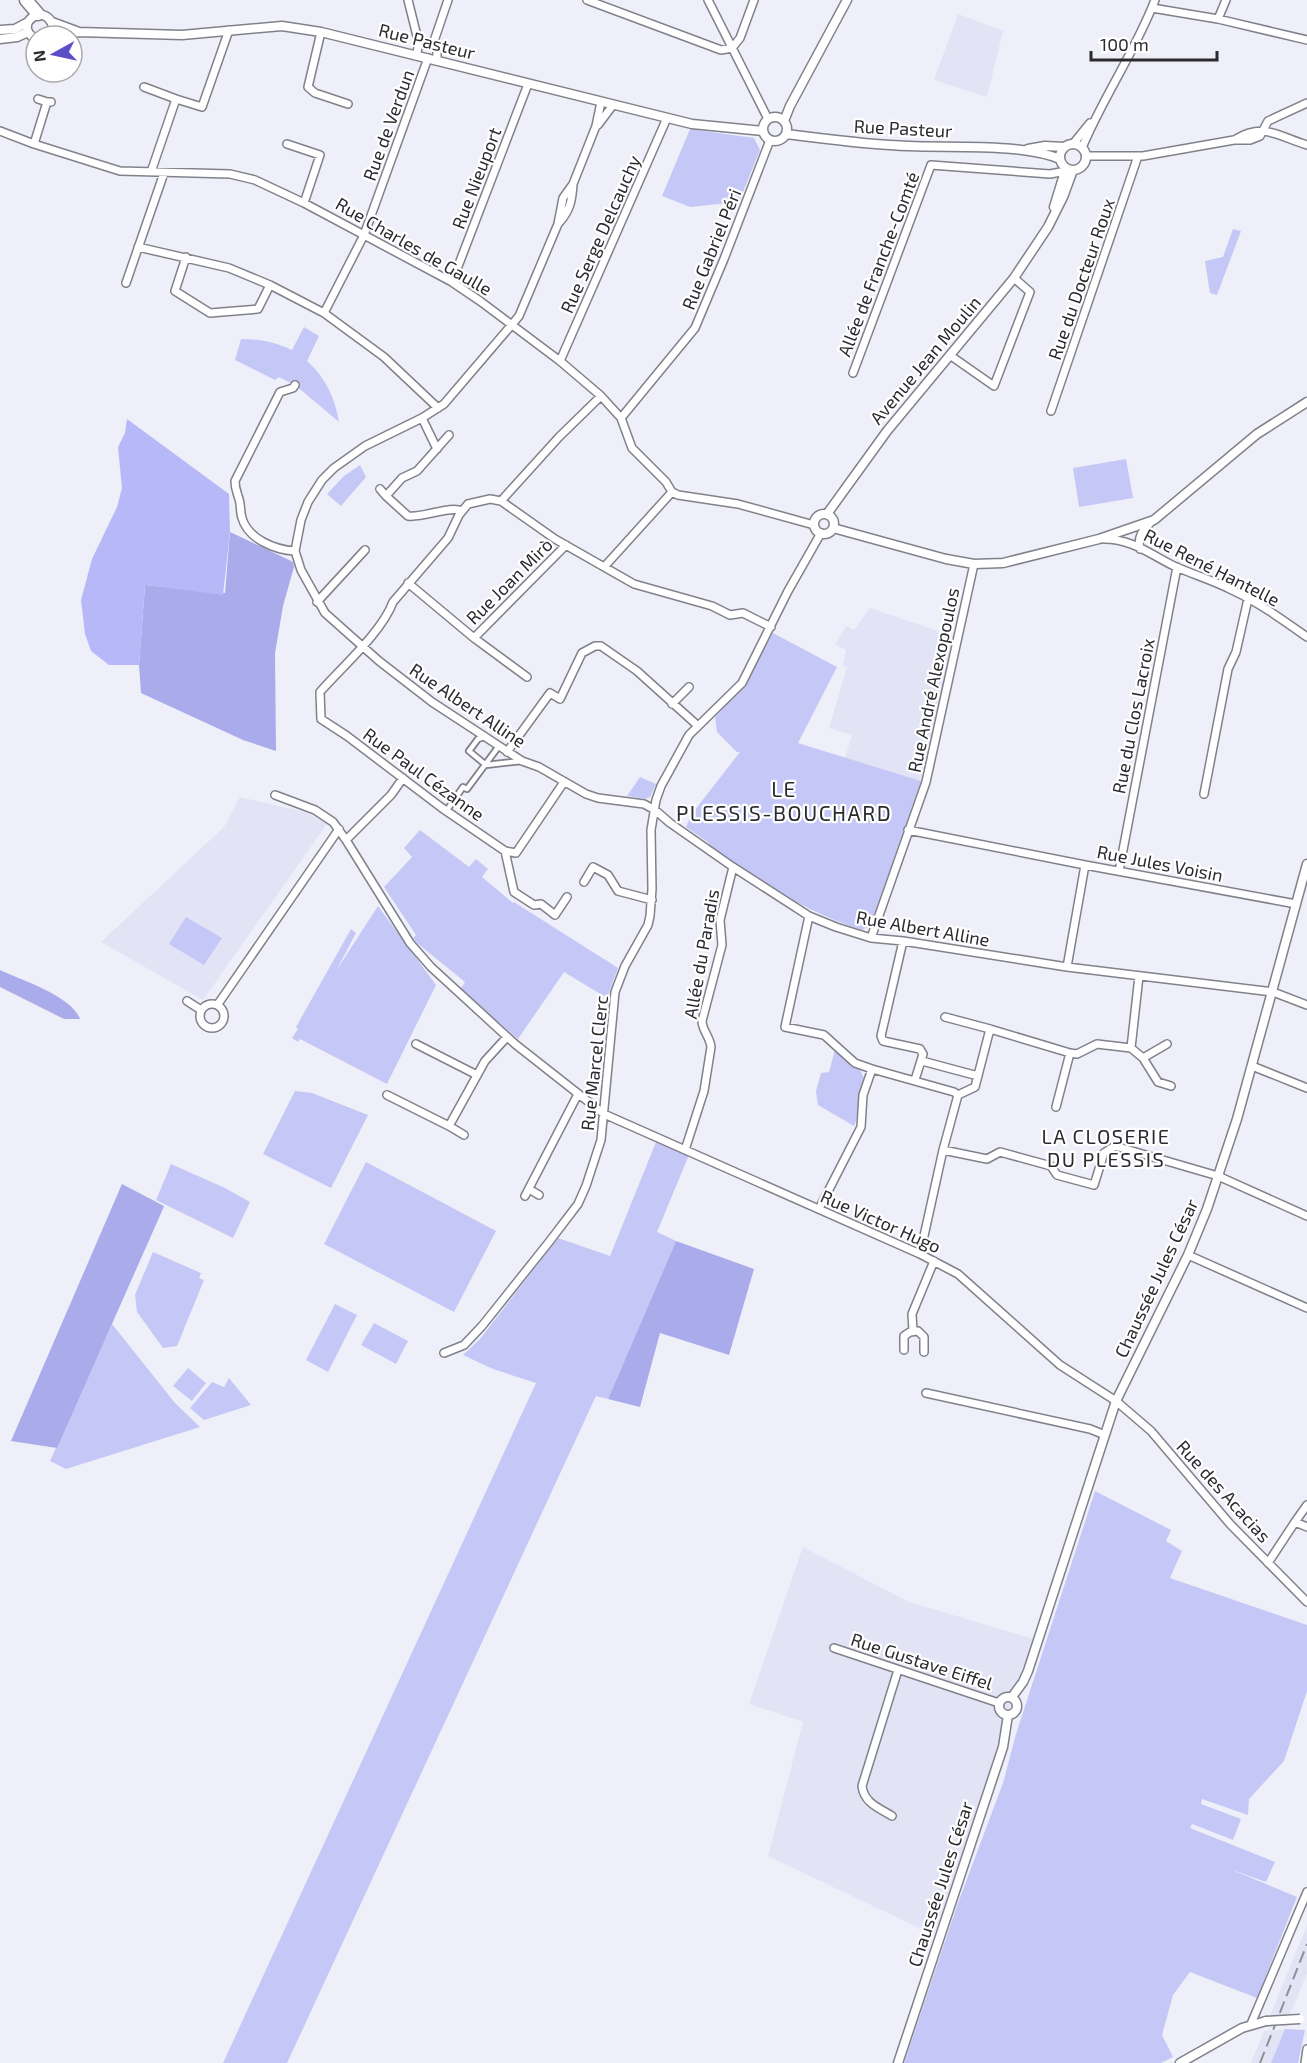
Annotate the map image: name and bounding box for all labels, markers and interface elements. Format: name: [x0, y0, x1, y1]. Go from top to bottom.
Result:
street label: Rue Pasteur: [376, 18, 478, 64]
north arrow: [24, 24, 84, 84]
scale bar: [1091, 24, 1217, 62]
text: 100 m: [1100, 33, 1149, 55]
text: N: [28, 49, 49, 63]
street label: Rue de Verdun: [358, 66, 418, 184]
street label: Rue Pasteur: [853, 114, 953, 142]
street label: Rue Nieuport: [447, 124, 505, 232]
street label: Rue Serge Delcauchy: [555, 151, 645, 316]
street label: Allée de Franche-Comté: [833, 169, 923, 359]
street label: Rue Gabriel Péri: [677, 185, 745, 313]
street label: Rue Charles de Gaulle: [332, 192, 496, 300]
street label: Rue du Docteur Roux: [1043, 195, 1119, 363]
street label: Avenue Jean Moulin: [865, 291, 985, 429]
street label: Rue René Hantelle: [1141, 523, 1283, 611]
street label: Rue Joan Mirò: [461, 533, 557, 629]
street label: Rue André Alexopoulos: [903, 586, 963, 774]
street label: Rue du Clos Lacroix: [1107, 636, 1159, 796]
street label: Rue Albert Alline: [406, 658, 530, 752]
street label: Rue Paul Cézanne: [359, 723, 489, 825]
district label: LE PLESSIS-BOUCHARD: [676, 776, 892, 825]
street label: Rue Jules Voisin: [1095, 840, 1225, 886]
street label: Allée du Paradis: [679, 887, 723, 1021]
street label: Rue Albert Alline: [854, 905, 992, 951]
street label: Rue Marcel Clerc: [576, 994, 612, 1132]
district label: LA CLOSERIE DU PLESSIS: [1041, 1124, 1171, 1171]
street label: Rue Victor Hugo: [817, 1185, 945, 1257]
street label: Chaussée Jules César: [1110, 1195, 1202, 1361]
street label: Rue des Acacias: [1172, 1435, 1276, 1547]
street label: Rue Gustave Eiffel: [848, 1628, 996, 1695]
street label: Chaussée Jules César: [903, 1798, 977, 1970]

